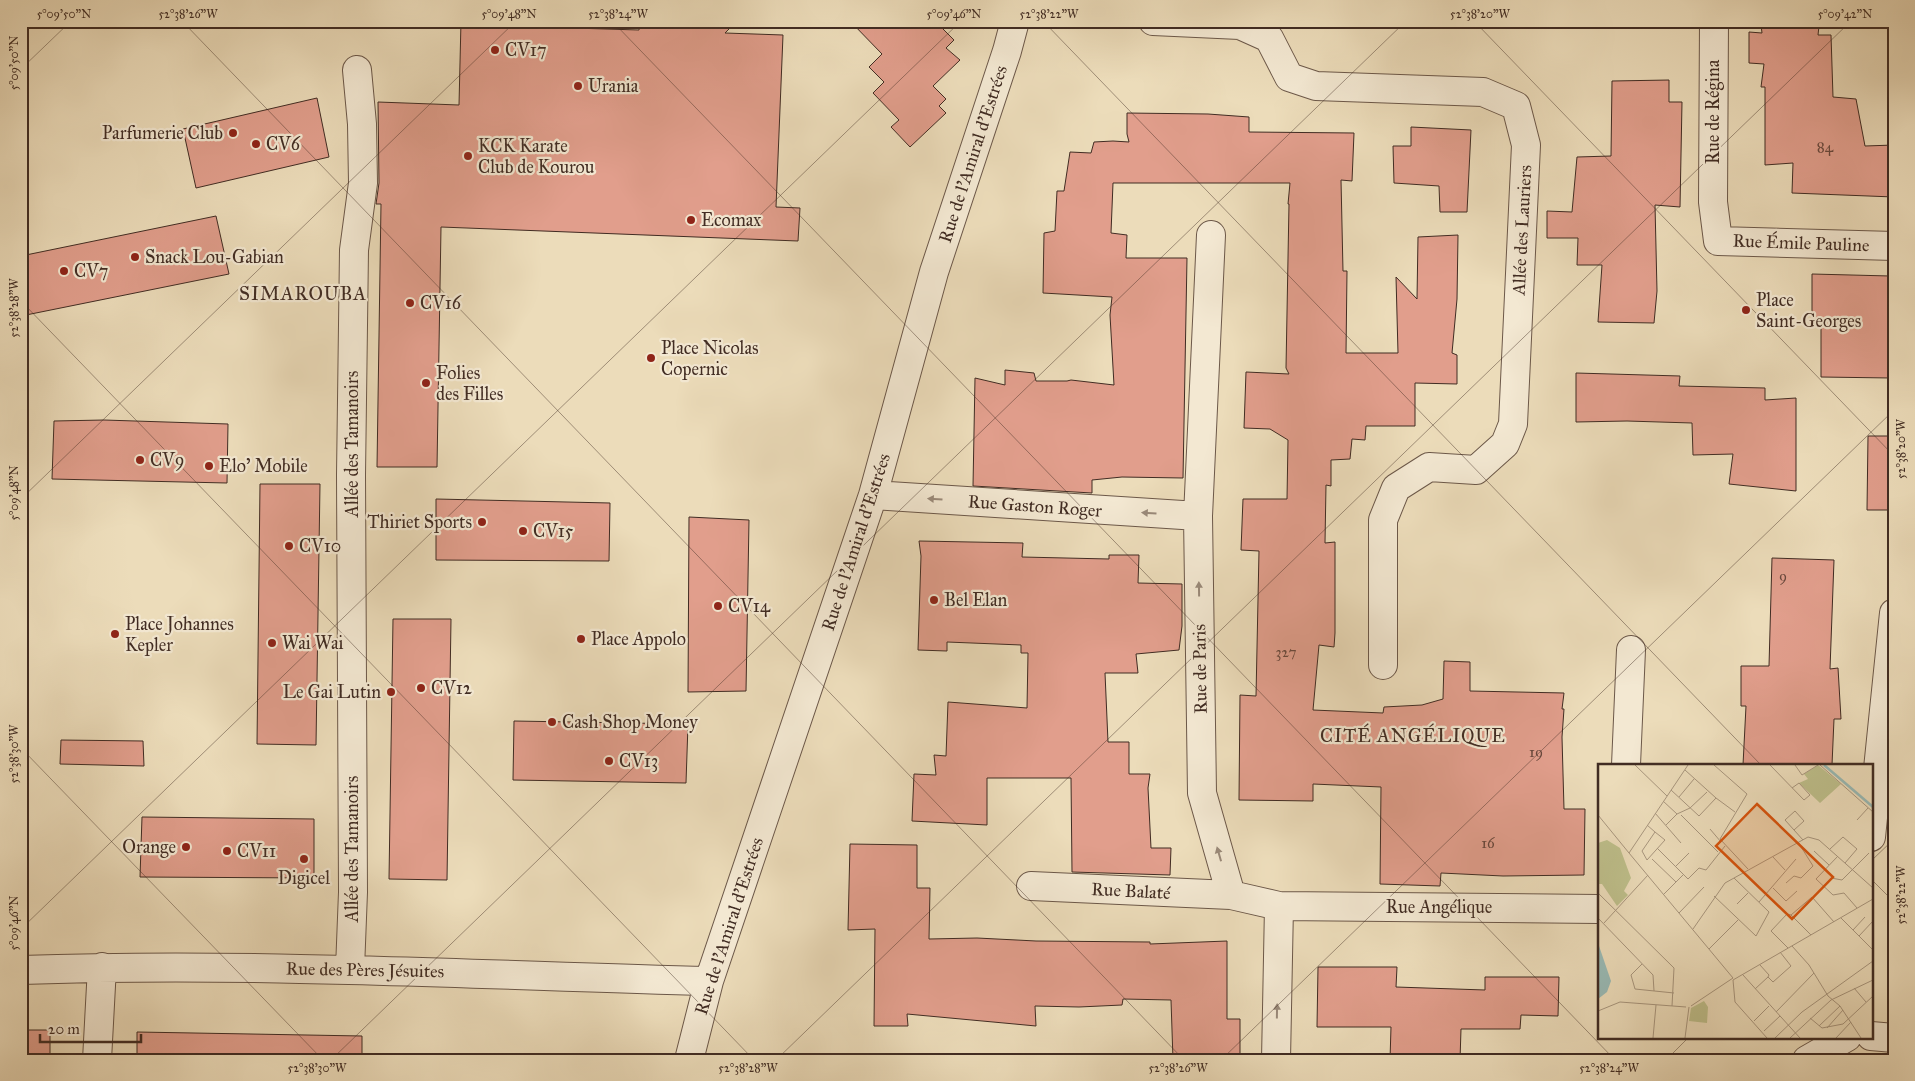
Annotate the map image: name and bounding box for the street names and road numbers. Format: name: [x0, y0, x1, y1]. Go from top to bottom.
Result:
street label: Rue de Régina: [1702, 59, 1725, 164]
street label: Rue de l'Amiral d'Estrées: [934, 62, 1012, 246]
street label: Allée des Lauriers: [1508, 164, 1536, 297]
street label: Rue Émile Pauline: [1732, 228, 1870, 256]
street label: Allée des Tamanoirs: [341, 371, 363, 518]
street label: Rue de l'Amiral d'Estrées: [817, 450, 895, 634]
street label: Rue Gaston Roger: [967, 490, 1103, 523]
street label: Rue de Paris: [1188, 624, 1212, 714]
street label: Allée des Tamanoirs: [341, 776, 363, 923]
street label: Rue de l'Amiral d'Estrées: [690, 834, 768, 1018]
street label: Rue Balaté: [1091, 878, 1172, 904]
street label: Rue Angélique: [1386, 896, 1492, 919]
street label: Rue des Pères Jésuites: [286, 958, 444, 983]

